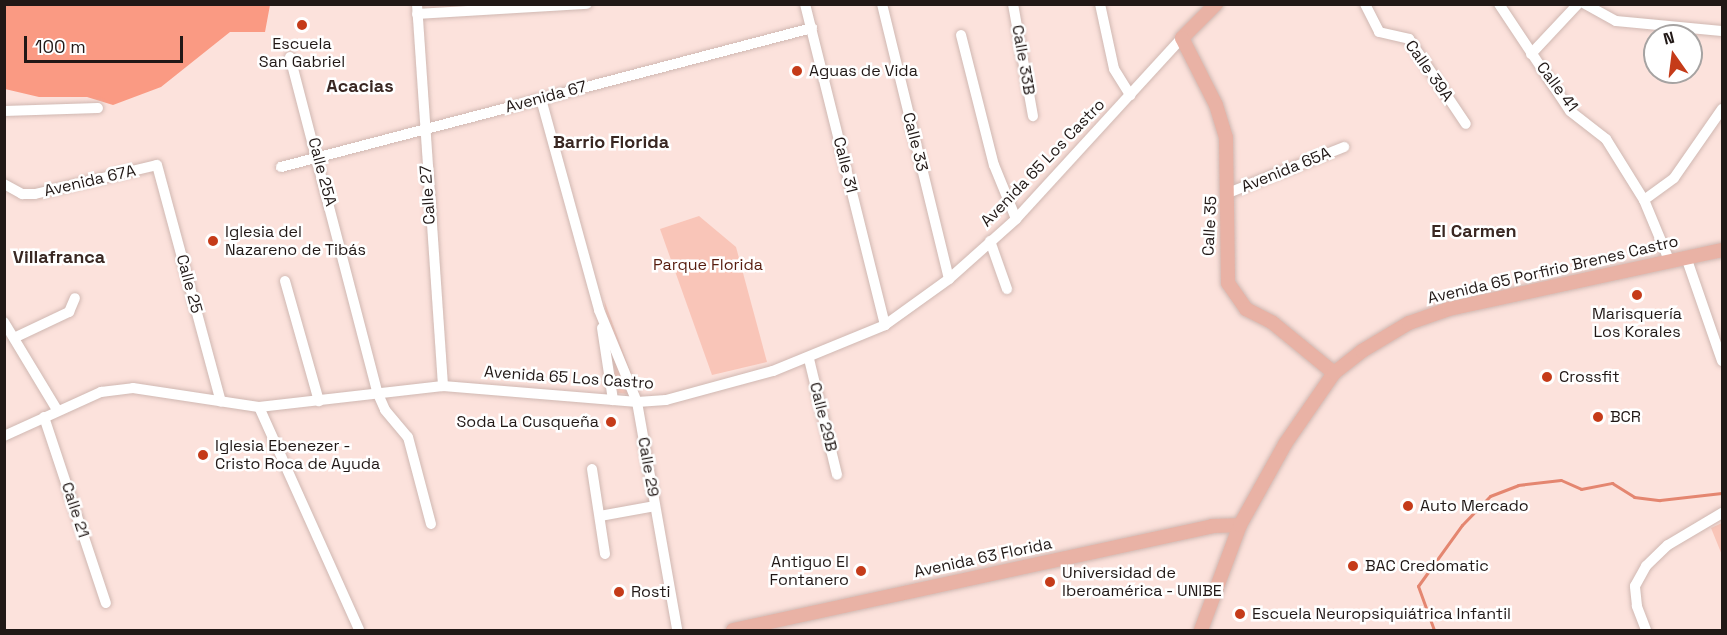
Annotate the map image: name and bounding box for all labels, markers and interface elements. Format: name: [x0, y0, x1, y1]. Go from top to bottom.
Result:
marker: Escuela San Gabriel: [295, 18, 309, 32]
street label: Calle 33B: [1007, 23, 1039, 97]
scale bar: [27, 24, 186, 62]
north arrow: [1643, 24, 1703, 84]
text: N: [1661, 27, 1677, 49]
place label: Escuela San Gabriel: [259, 34, 345, 72]
text: 100 m: [35, 35, 86, 58]
street label: Calle 39A: [1401, 37, 1457, 105]
street label: Calle 41: [1532, 58, 1582, 116]
place label: Aguas de Vida: [809, 61, 918, 81]
marker: Aguas de Vida: [790, 64, 804, 78]
district label: Acacias: [326, 75, 394, 97]
street label: Avenida 67: [503, 77, 589, 117]
street label: Avenida 65 Los Castro: [977, 95, 1109, 231]
street label: Calle 33: [898, 110, 932, 174]
district label: Barrio Florida: [553, 131, 669, 153]
street label: Calle 31: [829, 135, 861, 195]
street label: Calle 25A: [304, 136, 340, 208]
street label: Avenida 65A: [1239, 143, 1333, 197]
street label: Avenida 67A: [42, 161, 138, 201]
street label: Calle 27: [416, 165, 440, 225]
street label: Calle 35: [1199, 195, 1221, 257]
district label: El Carmen: [1431, 220, 1517, 242]
place label: Iglesia del Nazareno de Tibás: [225, 222, 366, 260]
street label: Avenida 65 Porfirio Brenes Castro: [1426, 232, 1680, 308]
marker: Iglesia del Nazareno de Tibás: [206, 234, 220, 248]
district label: Villafranca: [13, 246, 105, 268]
street label: Calle 25: [172, 252, 206, 316]
park label: Parque Florida: [653, 255, 763, 275]
marker: Marisquería Los Korales: [1630, 288, 1644, 302]
place label: Marisquería Los Korales: [1592, 304, 1682, 342]
street label: Avenida 65 Los Castro: [483, 362, 655, 394]
place label: Crossfit: [1559, 367, 1620, 387]
marker: Crossfit: [1540, 370, 1554, 384]
street label: Calle 29B: [805, 380, 841, 454]
place label: BCR: [1610, 407, 1641, 427]
marker: BCR: [1591, 410, 1605, 424]
place label: Soda La Cusqueña: [457, 412, 599, 432]
marker: Soda La Cusqueña: [604, 415, 618, 429]
place label: Iglesia Ebenezer - Cristo Roca de Ayuda: [215, 436, 380, 474]
street label: Calle 29: [633, 436, 663, 498]
marker: Iglesia Ebenezer - Cristo Roca de Ayuda: [196, 448, 210, 462]
street label: Calle 21: [57, 480, 93, 540]
place label: Auto Mercado: [1420, 496, 1529, 516]
marker: Auto Mercado: [1401, 499, 1415, 513]
street label: Avenida 63 Florida: [912, 534, 1054, 582]
place label: Antiguo El Fontanero: [770, 552, 849, 590]
place label: BAC Credomatic: [1365, 556, 1489, 576]
marker: BAC Credomatic: [1346, 559, 1360, 573]
place label: Universidad de Iberoamérica - UNIBE: [1062, 563, 1223, 601]
marker: Antiguo El Fontanero: [854, 564, 868, 578]
marker: Universidad de Iberoamérica - UNIBE: [1043, 575, 1057, 589]
place label: Rosti: [631, 582, 671, 602]
marker: Rosti: [612, 585, 626, 599]
place label: Escuela Neuropsiquiátrica Infantil: [1252, 604, 1511, 624]
marker: Escuela Neuropsiquiátrica Infantil: [1233, 607, 1247, 621]

